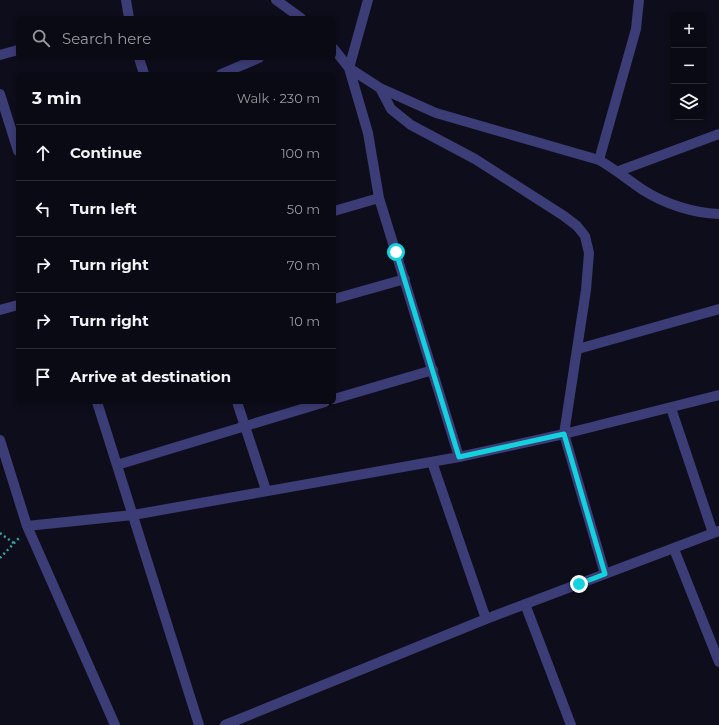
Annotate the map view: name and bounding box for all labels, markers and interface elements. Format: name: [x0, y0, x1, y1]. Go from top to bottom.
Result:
map controls: [671, 12, 707, 120]
button: +: [671, 12, 707, 48]
search box: [16, 16, 336, 60]
icon: search: [30, 27, 52, 49]
text: Search here: [62, 29, 151, 48]
button: −: [671, 48, 707, 84]
button: layers: [671, 84, 707, 120]
text: 3 min: [32, 88, 82, 108]
text: Walk · 230 m: [237, 90, 320, 106]
icon: ahead: [32, 142, 54, 164]
text: Continue: [70, 143, 142, 162]
text: 100 m: [281, 145, 320, 161]
icon: left: [32, 198, 54, 220]
text: Turn left: [70, 199, 137, 218]
text: 50 m: [287, 201, 320, 217]
route start: [387, 243, 405, 261]
icon: right: [32, 254, 54, 276]
text: Turn right: [70, 255, 149, 274]
text: 70 m: [287, 257, 320, 273]
icon: right: [32, 310, 54, 332]
text: Turn right: [70, 311, 149, 330]
text: 10 m: [290, 313, 320, 329]
icon: arrive: [32, 366, 54, 388]
text: Arrive at destination: [70, 367, 231, 386]
route end: [570, 575, 588, 593]

